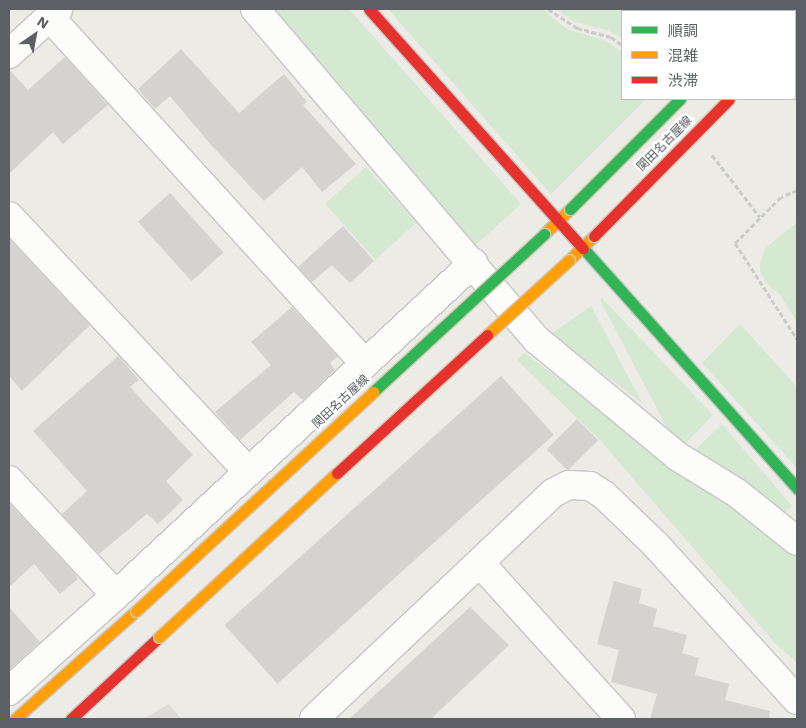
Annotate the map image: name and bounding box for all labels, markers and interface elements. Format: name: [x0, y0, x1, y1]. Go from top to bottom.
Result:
north arrow: [10, 10, 60, 60]
legend: [621, 10, 796, 100]
text: N: [34, 13, 52, 32]
text: 順調: [668, 22, 698, 40]
text: 混雑: [668, 47, 698, 65]
text: 渋滞: [668, 72, 698, 90]
street label: 関田名古屋線: [634, 113, 696, 175]
street label: 関田名古屋線: [310, 372, 372, 432]

